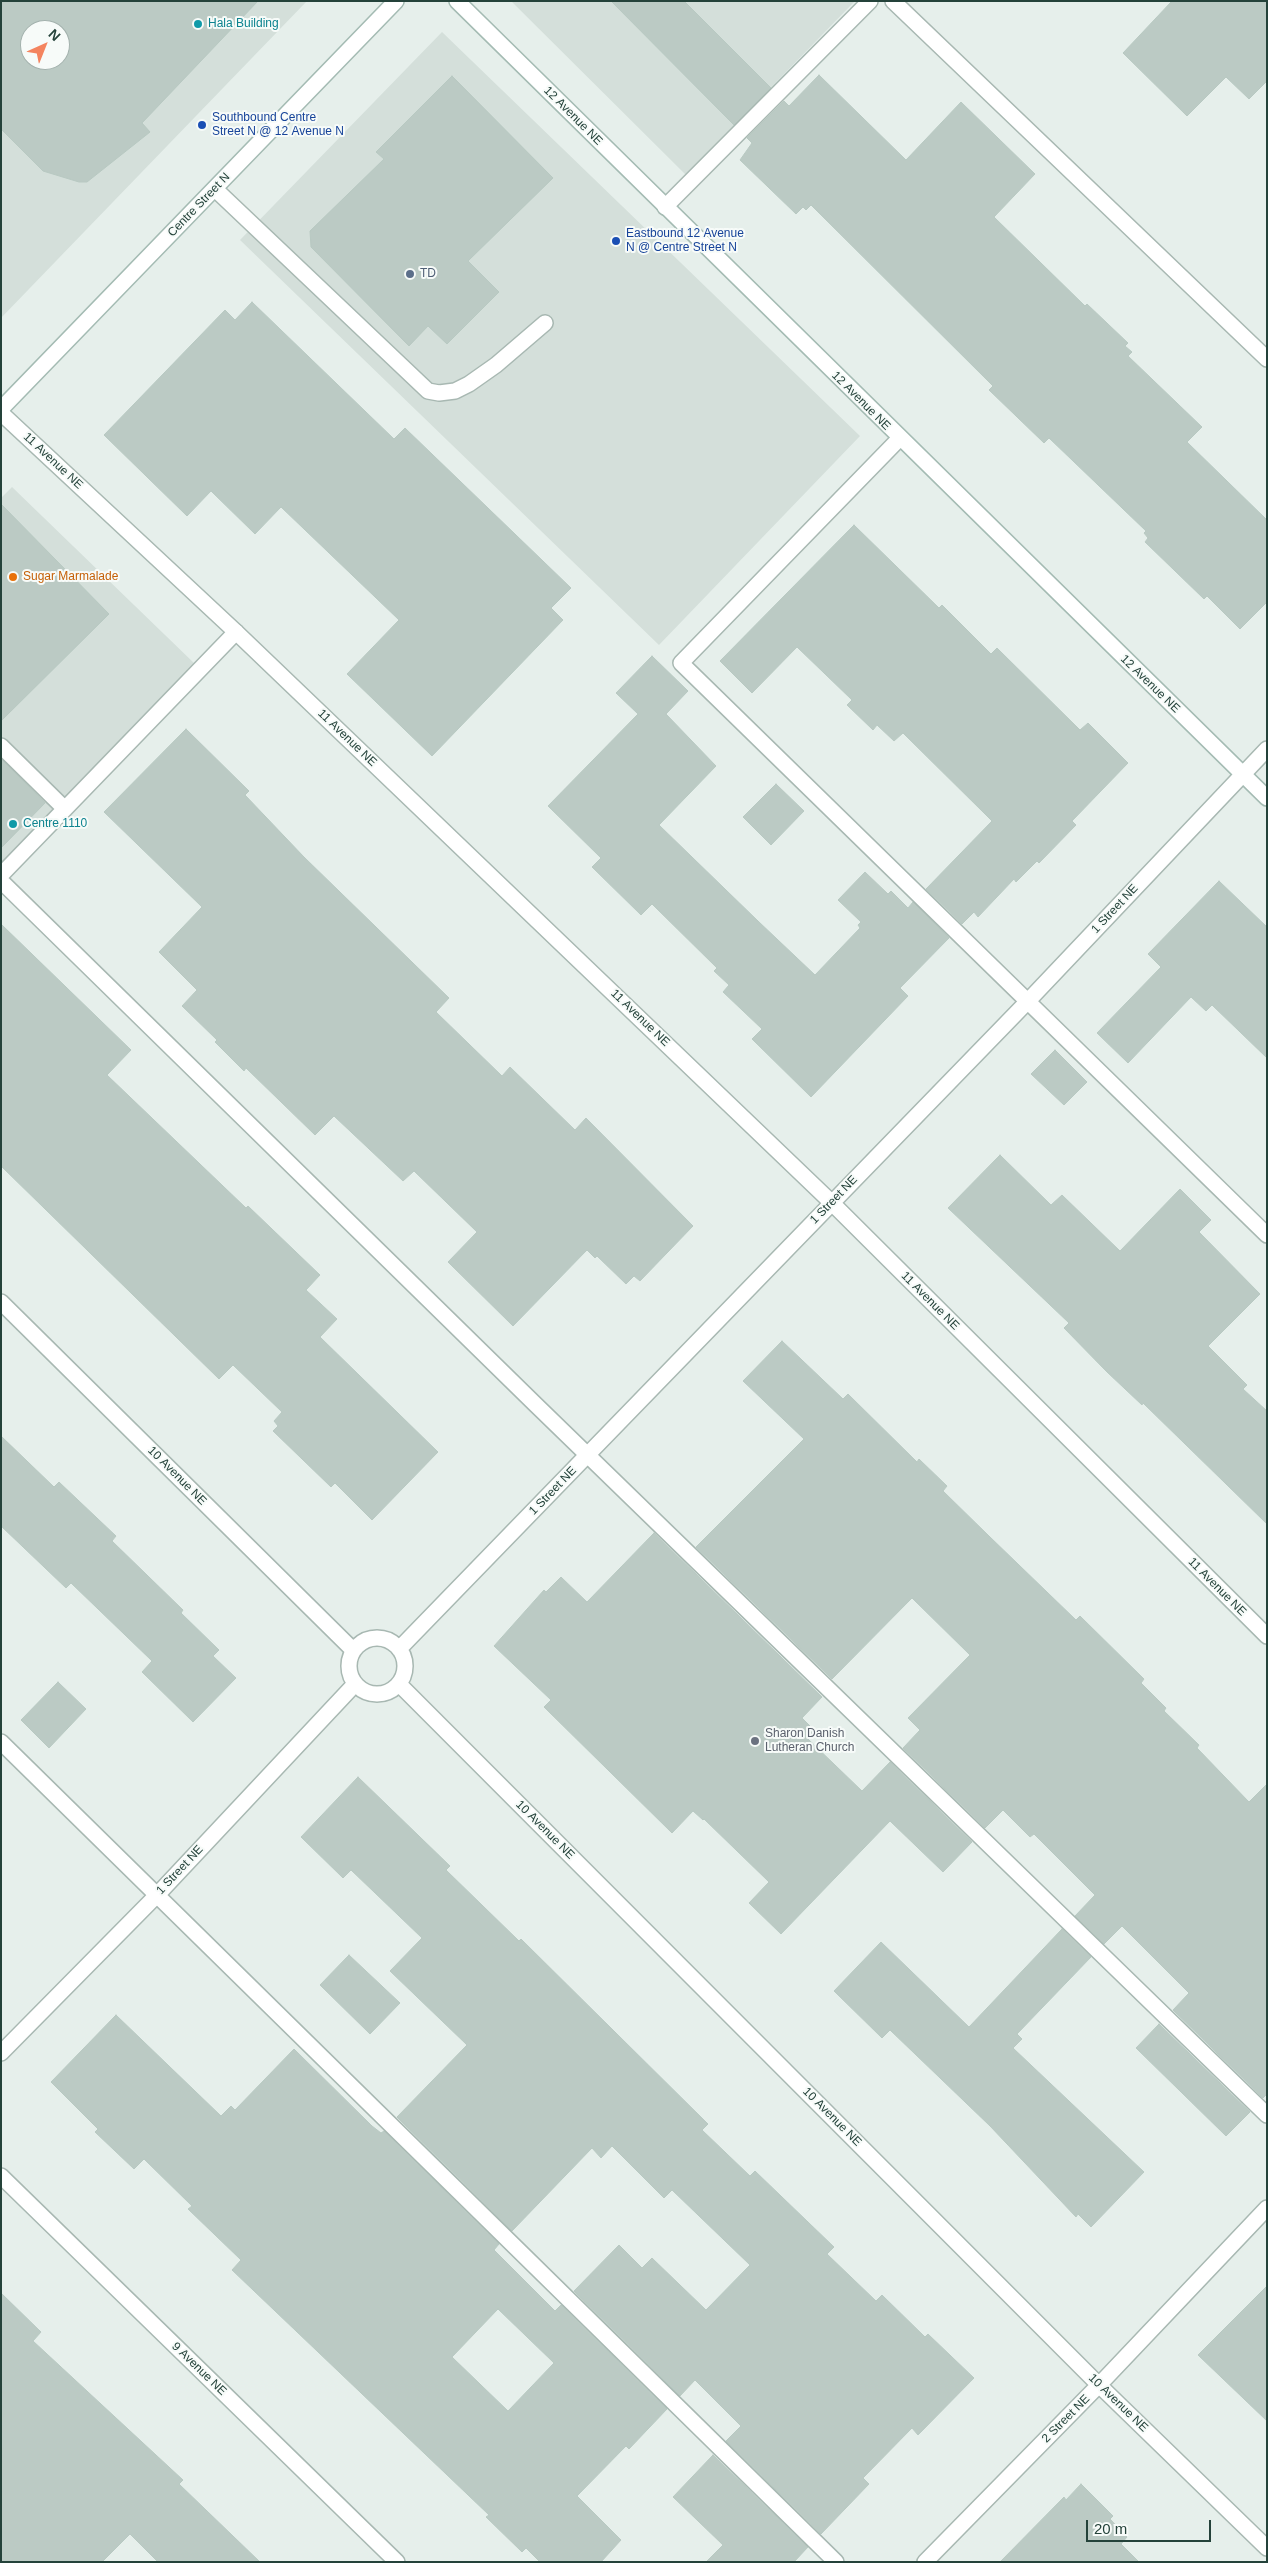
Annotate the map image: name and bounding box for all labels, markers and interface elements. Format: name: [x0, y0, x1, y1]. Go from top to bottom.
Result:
place label: Hala Building: [208, 17, 279, 31]
marker: Hala Building: [192, 18, 204, 30]
north arrow: [20, 20, 70, 70]
text: N: [46, 26, 64, 44]
street label: 12 Avenue NE: [541, 84, 605, 148]
place label: Southbound Centre Street N @ 12 Avenue N: [212, 111, 344, 139]
marker: Southbound Centre Street N @ 12 Avenue N: [196, 119, 208, 131]
street label: Centre Street N: [165, 170, 233, 240]
place label: Eastbound 12 Avenue N @ Centre Street N: [626, 227, 744, 255]
marker: Eastbound 12 Avenue N @ Centre Street N: [610, 235, 622, 247]
place label: TD: [420, 267, 436, 281]
marker: TD: [404, 268, 416, 280]
street label: 12 Avenue NE: [829, 369, 893, 433]
street label: 11 Avenue NE: [20, 430, 86, 492]
place label: Sugar Marmalade: [23, 570, 118, 584]
marker: Sugar Marmalade: [7, 571, 19, 583]
street label: 12 Avenue NE: [1117, 652, 1183, 716]
street label: 11 Avenue NE: [315, 706, 379, 770]
place label: Centre 1110: [23, 817, 87, 831]
marker: Centre 1110: [7, 818, 19, 830]
street label: 1 Street NE: [1089, 881, 1141, 937]
street label: 11 Avenue NE: [608, 986, 672, 1050]
street label: 1 Street NE: [807, 1173, 861, 1227]
street label: 11 Avenue NE: [898, 1269, 962, 1333]
street label: 10 Avenue NE: [145, 1444, 209, 1508]
street label: 1 Street NE: [526, 1464, 580, 1518]
street label: 11 Avenue NE: [1185, 1555, 1249, 1619]
place label: Sharon Danish Lutheran Church: [765, 1727, 854, 1755]
marker: Sharon Danish Lutheran Church: [749, 1735, 761, 1747]
street label: 10 Avenue NE: [513, 1798, 577, 1862]
street label: 1 Street NE: [154, 1842, 206, 1898]
street label: 10 Avenue NE: [800, 2085, 864, 2149]
street label: 9 Avenue NE: [169, 2339, 229, 2399]
street label: 10 Avenue NE: [1085, 2371, 1151, 2435]
street label: 2 Street NE: [1039, 2392, 1093, 2446]
scale bar: [1088, 2510, 1213, 2542]
text: 20 m: [1094, 2520, 1127, 2537]

